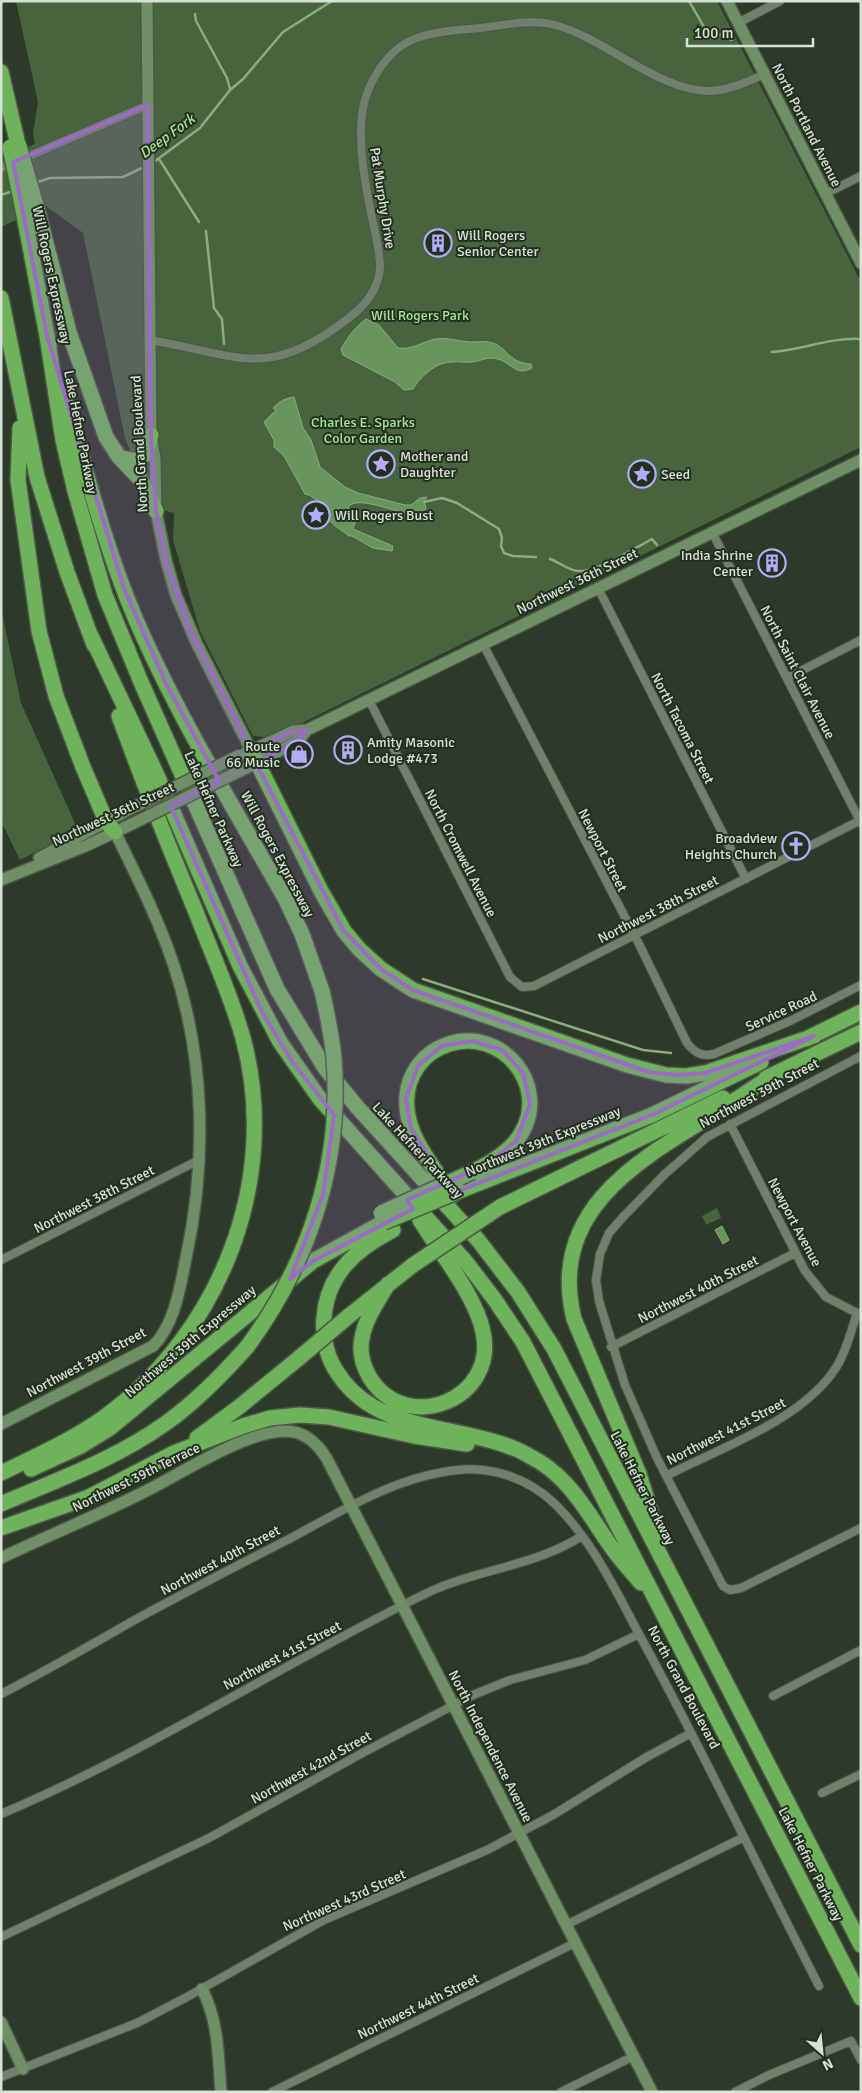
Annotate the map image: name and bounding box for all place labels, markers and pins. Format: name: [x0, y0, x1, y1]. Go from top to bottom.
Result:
place label: Will Rogers Senior Center: [457, 227, 539, 260]
building icon: Will Rogers Senior Center: [423, 228, 453, 258]
place label: Mother and Daughter: [400, 448, 468, 481]
place icon: Mother and Daughter: [366, 449, 396, 479]
place icon: Seed: [627, 459, 657, 489]
place label: Seed: [661, 466, 690, 483]
place icon: Will Rogers Bust: [301, 500, 331, 530]
place label: Will Rogers Bust: [335, 507, 433, 524]
place label: India Shrine Center: [681, 547, 754, 580]
building icon: India Shrine Center: [757, 548, 787, 578]
place label: Amity Masonic Lodge #473: [367, 734, 455, 767]
building icon: Amity Masonic Lodge #473: [333, 735, 363, 765]
place label: Route 66 Music: [226, 738, 280, 771]
shop icon: Route 66 Music: [284, 739, 314, 769]
place label: Broadview Heights Church: [685, 830, 777, 863]
church icon: Broadview Heights Church: [781, 831, 811, 861]

